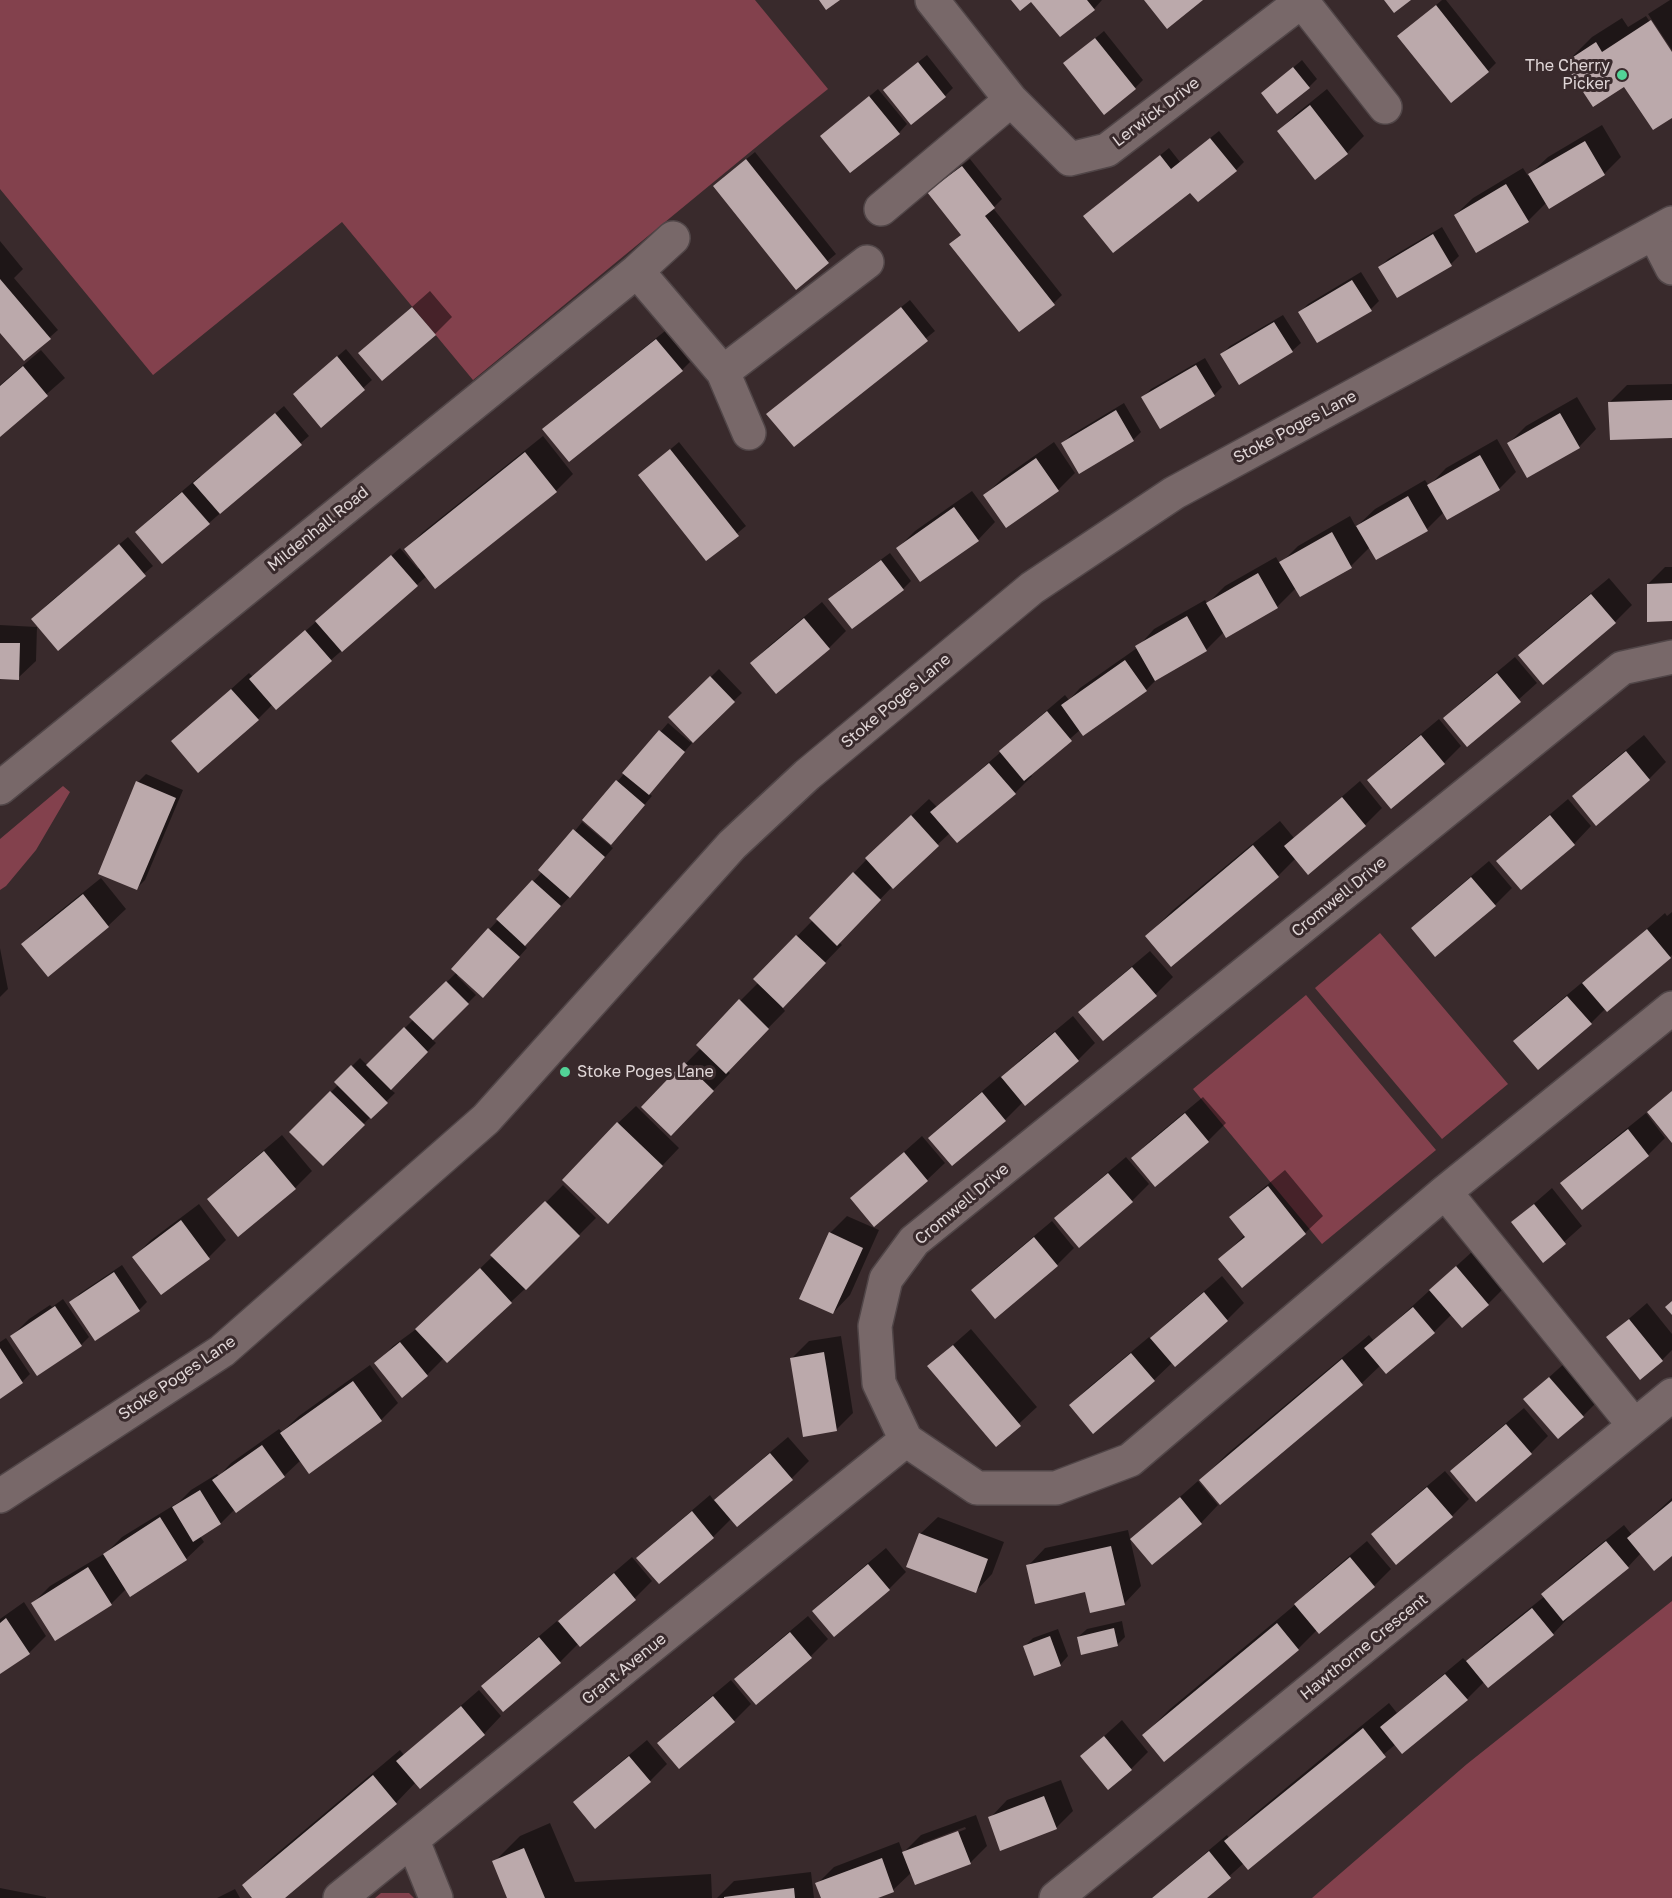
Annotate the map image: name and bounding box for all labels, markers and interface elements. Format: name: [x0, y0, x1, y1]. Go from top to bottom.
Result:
place label: The Cherry Picker: [1525, 56, 1610, 94]
marker: The Cherry Picker: [1615, 68, 1629, 82]
street label: Lerwick Drive: [1109, 73, 1203, 151]
street label: Stoke Poges Lane: [1230, 386, 1360, 468]
street label: Mildenhall Road: [264, 482, 372, 576]
street label: Stoke Poges Lane: [837, 650, 955, 752]
street label: Cromwell Drive: [1288, 853, 1390, 941]
place label: Stoke Poges Lane: [577, 1062, 714, 1082]
marker: Stoke Poges Lane: [558, 1065, 572, 1079]
street label: Cromwell Drive: [911, 1159, 1013, 1249]
street label: Stoke Poges Lane: [115, 1332, 239, 1424]
street label: Hawthorne Crescent: [1296, 1590, 1432, 1704]
street label: Grant Avenue: [578, 1629, 670, 1709]

